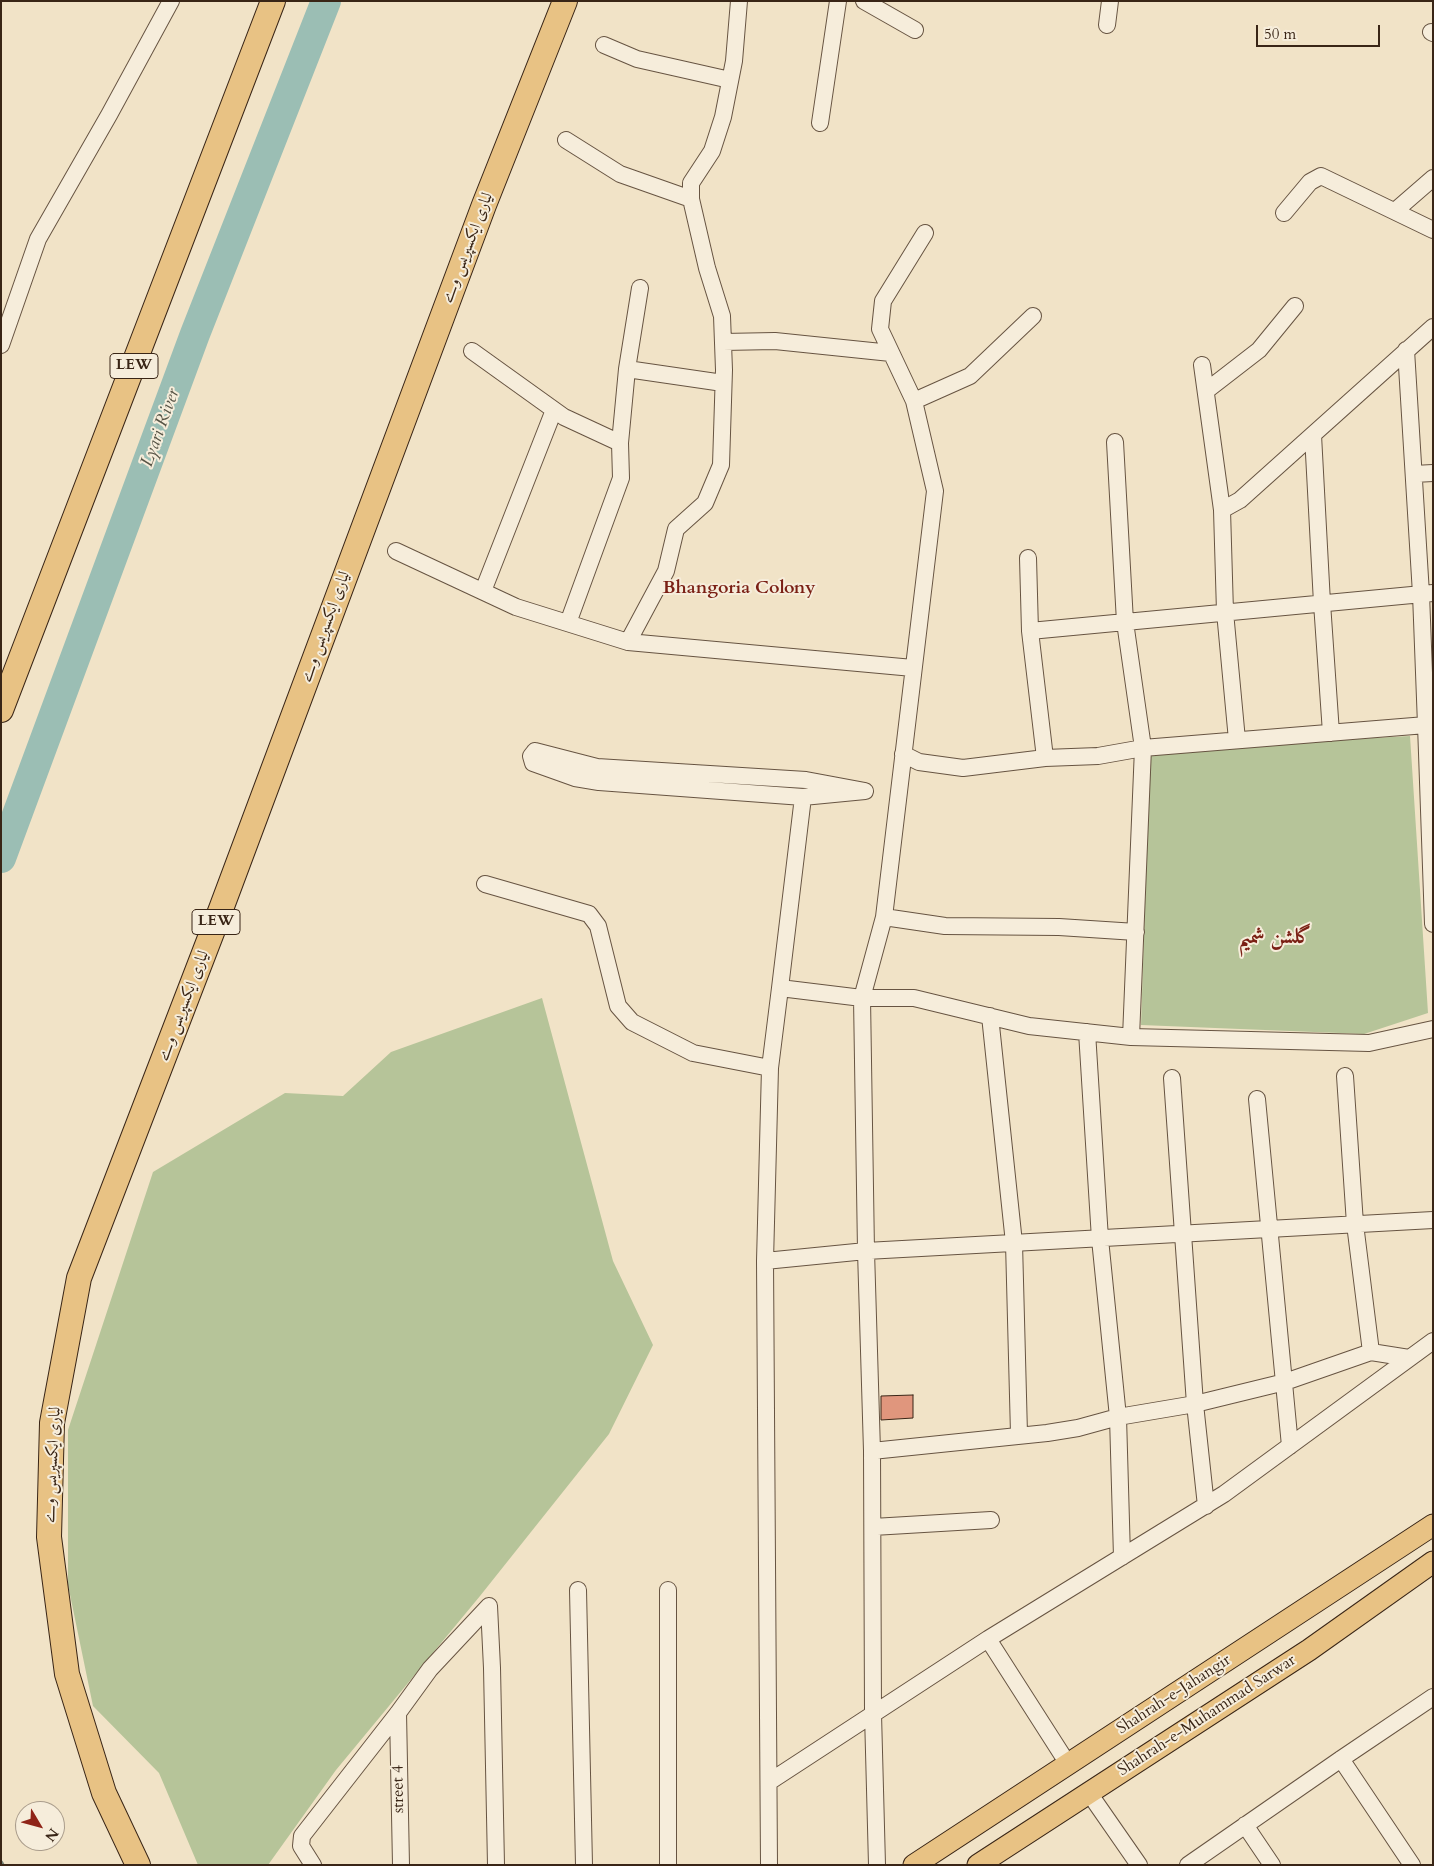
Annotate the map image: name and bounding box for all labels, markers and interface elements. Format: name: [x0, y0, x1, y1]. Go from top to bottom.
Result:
scale bar: [1259, 15, 1383, 47]
text: 50 m: [1264, 24, 1296, 44]
street label: لیاری ایکسپریس وے: [438, 190, 498, 306]
road number: LEW: [110, 354, 158, 378]
water label: Lyari River: [137, 386, 185, 470]
street label: لیاری ایکسپریس وے: [297, 569, 355, 685]
district label: Bhangoria Colony: [663, 578, 815, 600]
road number: LEW: [192, 910, 240, 934]
district label: گلشن شمیم: [1238, 925, 1312, 951]
street label: لیاری ایکسپریس وے: [154, 948, 214, 1064]
street label: لیاری ایکسپریس وے: [40, 1406, 66, 1524]
street label: Shahrah-e-Jahangir: [1113, 1651, 1235, 1739]
street label: Shahrah-e-Muhammad Sarwar: [1114, 1651, 1300, 1781]
street label: street 4: [389, 1765, 409, 1813]
north arrow: [15, 1801, 65, 1851]
text: N: [40, 1824, 63, 1845]

